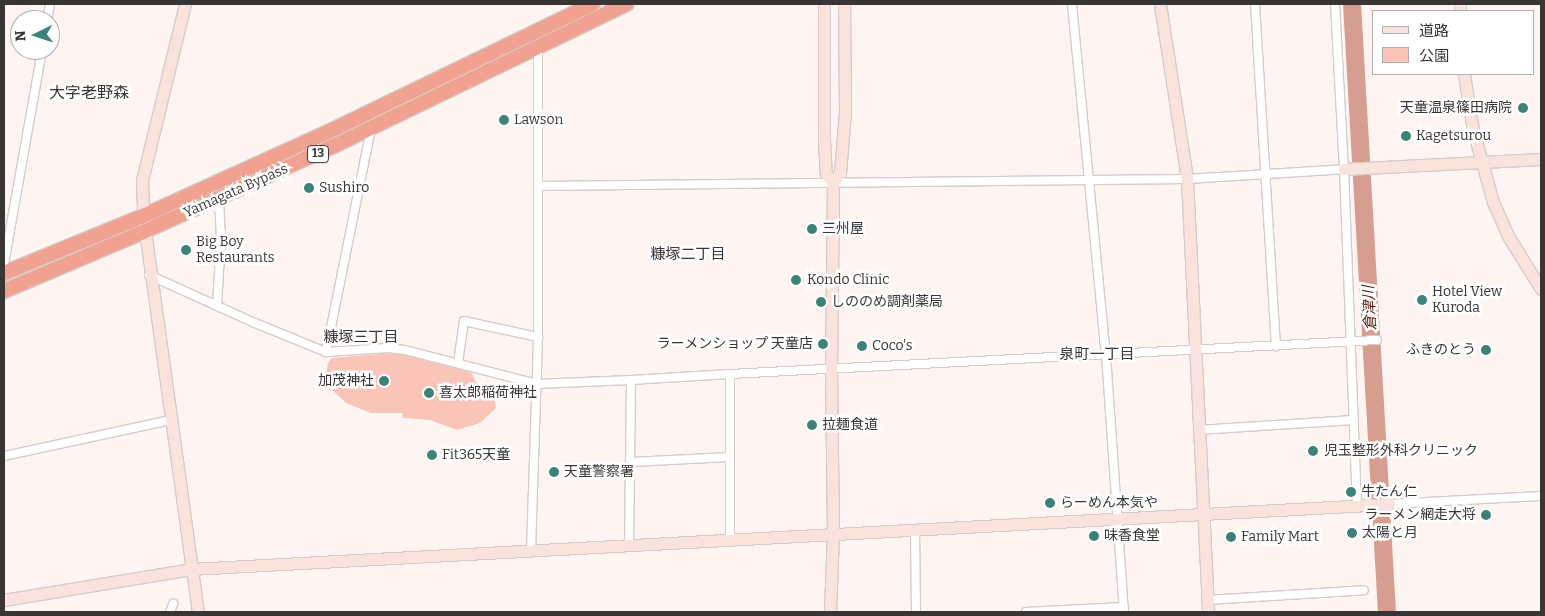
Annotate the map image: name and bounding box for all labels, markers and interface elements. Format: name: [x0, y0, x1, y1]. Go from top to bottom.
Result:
north arrow: [10, 10, 60, 60]
legend: [1372, 10, 1535, 75]
text: 道路: [1419, 22, 1449, 40]
text: N: [12, 30, 29, 42]
text: 公園: [1419, 47, 1449, 65]
district label: 大字老野森: [49, 83, 129, 103]
place label: 天童温泉篠田病院: [1400, 100, 1512, 116]
marker: 天童温泉篠田病院: [1516, 101, 1530, 115]
place label: Lawson: [514, 112, 563, 128]
marker: Lawson: [498, 114, 510, 126]
place label: Kagetsurou: [1416, 128, 1491, 144]
marker: Kagetsurou: [1400, 130, 1412, 142]
road number: 13: [307, 144, 329, 164]
street label: Yamagata Bypass: [181, 160, 291, 222]
place label: Sushiro: [319, 180, 369, 196]
marker: Sushiro: [303, 182, 315, 194]
place label: 三州屋: [822, 221, 864, 237]
marker: 三州屋: [806, 223, 818, 235]
place label: Big Boy Restaurants: [196, 234, 274, 266]
marker: Big Boy Restaurants: [180, 244, 192, 256]
district label: 糠塚二丁目: [651, 246, 725, 264]
place label: Kondo Clinic: [807, 272, 889, 288]
marker: Kondo Clinic: [789, 273, 803, 287]
place label: Hotel View Kuroda: [1432, 284, 1502, 316]
water label: 倉津川: [1360, 285, 1380, 331]
place label: しののめ調剤薬局: [831, 294, 943, 310]
marker: Hotel View Kuroda: [1416, 294, 1428, 306]
marker: しののめ調剤薬局: [815, 296, 827, 308]
district label: 糠塚三丁目: [324, 329, 398, 347]
place label: ラーメンショップ 天童店: [656, 336, 813, 352]
marker: ラーメンショップ 天童店: [817, 338, 829, 350]
place label: Coco's: [872, 338, 912, 354]
marker: Coco's: [856, 340, 868, 352]
place label: ふきのとう: [1406, 342, 1476, 358]
marker: ふきのとう: [1480, 344, 1492, 356]
district label: 泉町一丁目: [1060, 346, 1134, 364]
place label: 加茂神社: [318, 373, 374, 389]
marker: 加茂神社: [378, 375, 390, 387]
place label: 喜太郎稲荷神社: [439, 385, 537, 401]
marker: 喜太郎稲荷神社: [423, 387, 435, 399]
place label: 拉麺食道: [822, 417, 878, 433]
marker: 拉麺食道: [806, 419, 818, 431]
place label: 児玉整形外科クリニック: [1324, 443, 1478, 459]
marker: 児玉整形外科クリニック: [1306, 444, 1320, 458]
place label: Fit365天童: [442, 447, 510, 463]
marker: Fit365天童: [426, 449, 438, 461]
place label: 天童警察署: [564, 464, 634, 480]
marker: 天童警察署: [548, 466, 560, 478]
place label: 牛たん仁: [1361, 484, 1417, 500]
marker: 牛たん仁: [1345, 486, 1357, 498]
place label: らーめん本気や: [1060, 495, 1158, 511]
marker: らーめん本気や: [1044, 497, 1056, 509]
place label: ラーメン網走大将: [1364, 507, 1476, 523]
marker: ラーメン網走大将: [1480, 509, 1492, 521]
place label: 太陽と月: [1362, 525, 1418, 541]
marker: 太陽と月: [1346, 527, 1358, 539]
place label: 味香食堂: [1104, 528, 1160, 544]
place label: Family Mart: [1241, 529, 1319, 545]
marker: 味香食堂: [1088, 530, 1100, 542]
marker: Family Mart: [1225, 531, 1237, 543]

